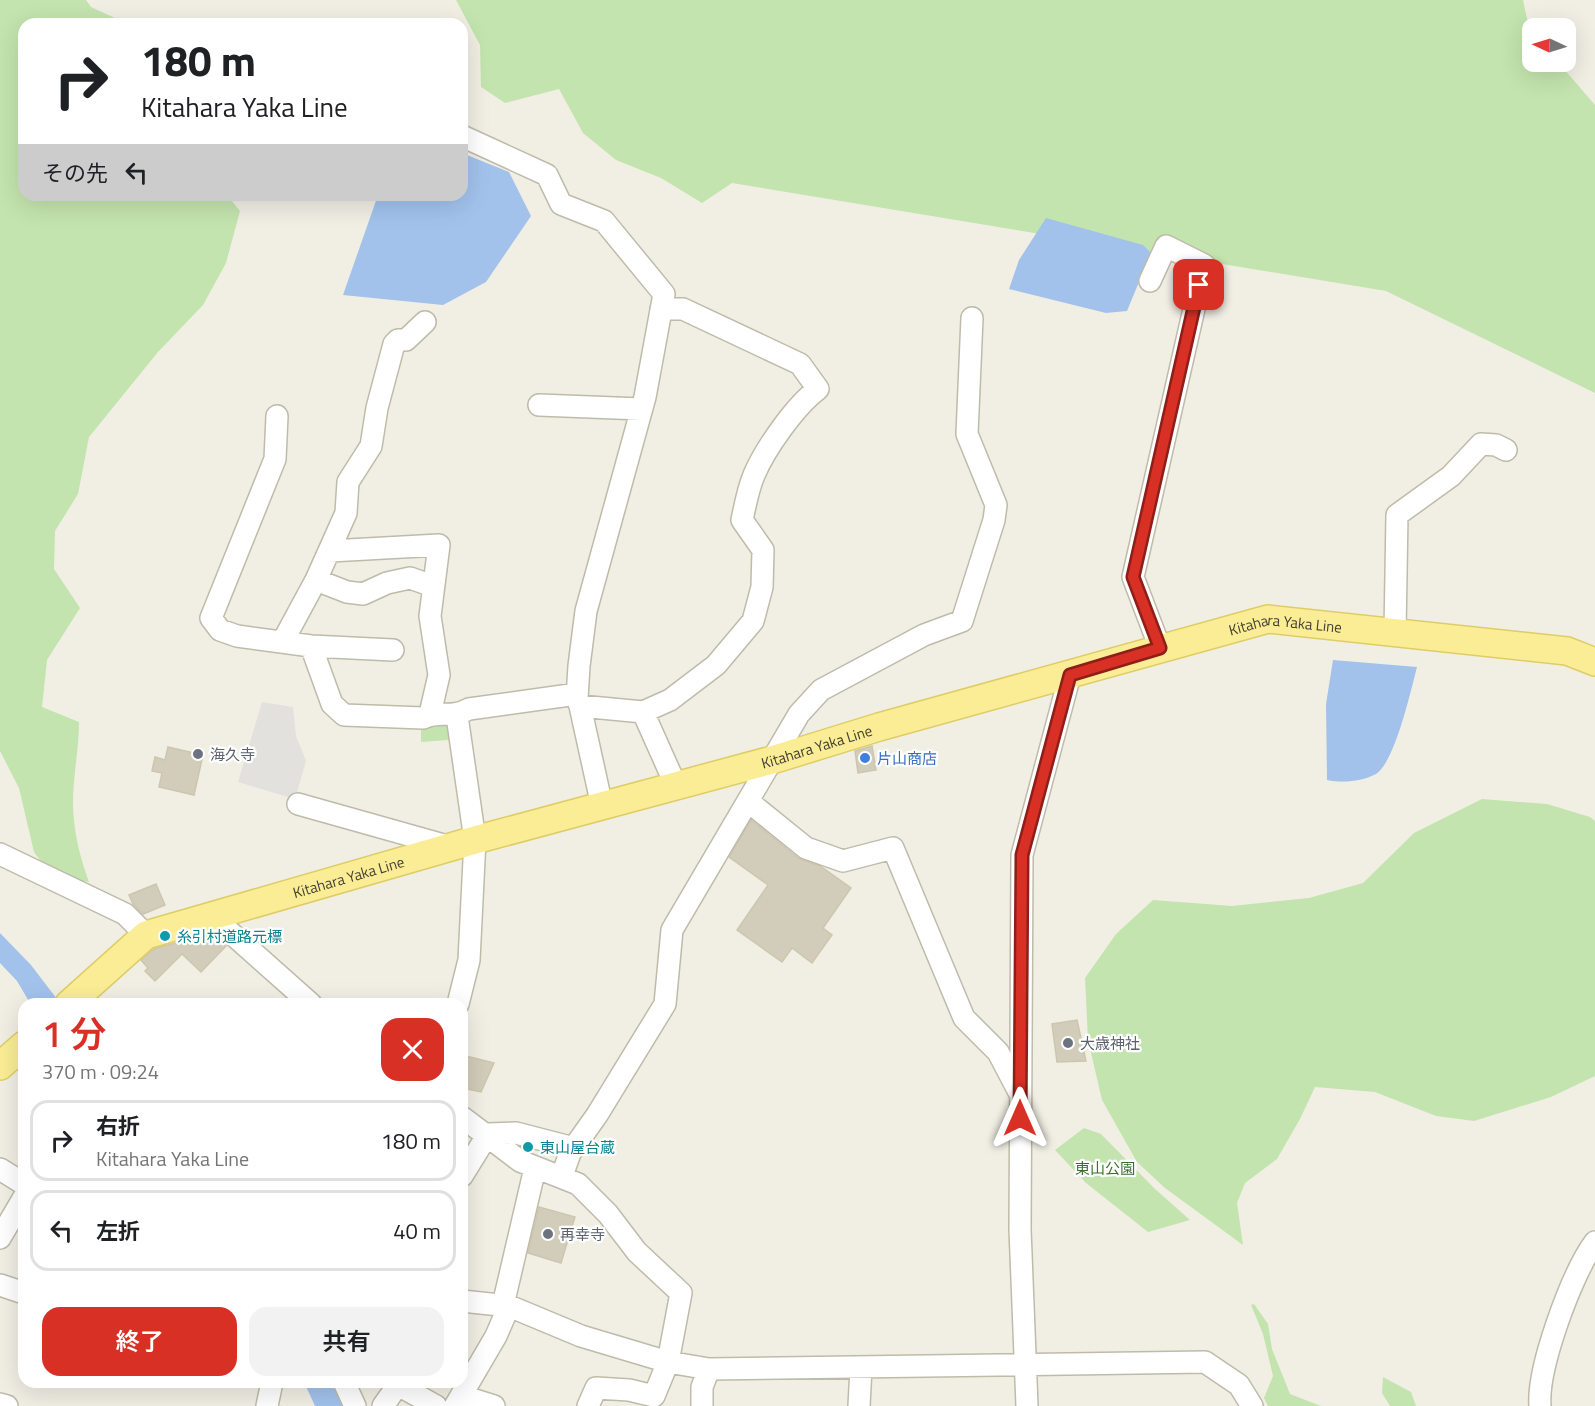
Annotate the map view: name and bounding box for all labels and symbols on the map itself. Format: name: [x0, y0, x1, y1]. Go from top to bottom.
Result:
north arrow: [1522, 18, 1576, 72]
pin: [1173, 259, 1224, 310]
street label: Kitahara Yaka Line: [1226, 608, 1343, 641]
street label: Kitahara Yaka Line: [758, 718, 875, 774]
place label: 海久寺: [210, 743, 255, 766]
marker: 海久寺: [191, 747, 205, 761]
place label: 片山商店: [877, 747, 937, 770]
marker: 片山商店: [858, 751, 872, 765]
street label: Kitahara Yaka Line: [290, 850, 407, 904]
place label: 糸引村道路元標: [177, 925, 282, 948]
marker: 糸引村道路元標: [158, 929, 172, 943]
place label: 大歳神社: [1080, 1032, 1140, 1055]
marker: 大歳神社: [1061, 1036, 1075, 1050]
position arrow: [988, 1086, 1052, 1150]
place label: 東山屋台蔵: [540, 1136, 615, 1159]
marker: 東山屋台蔵: [521, 1140, 535, 1154]
park label: 東山公園: [1075, 1157, 1135, 1180]
place label: 再幸寺: [560, 1223, 605, 1246]
marker: 再幸寺: [541, 1227, 555, 1241]

